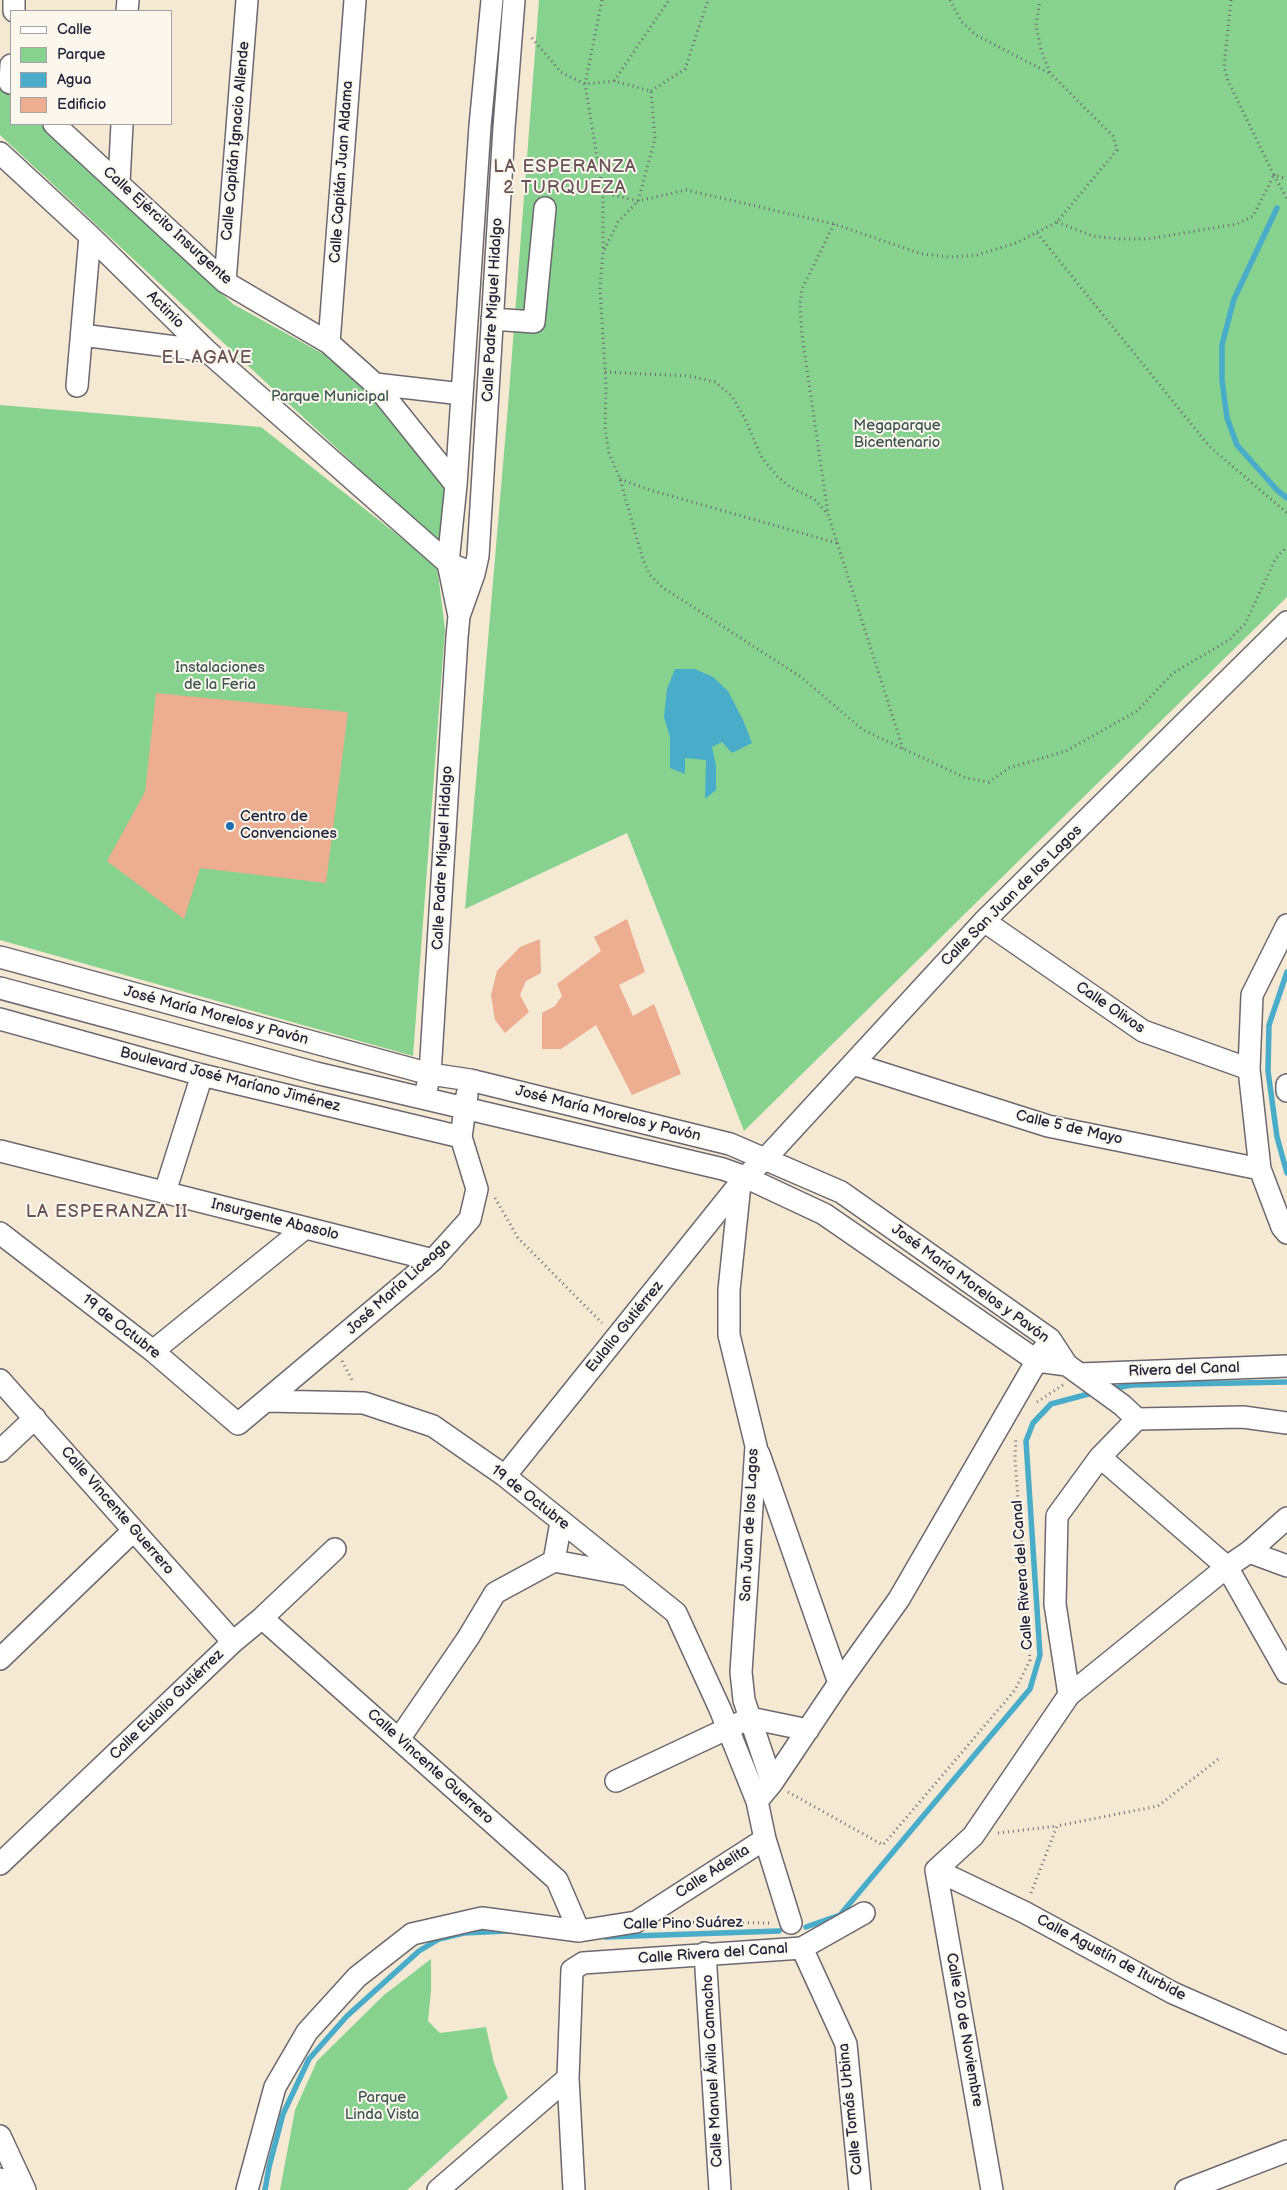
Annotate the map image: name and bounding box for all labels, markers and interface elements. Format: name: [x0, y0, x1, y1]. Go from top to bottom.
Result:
legend: [10, 10, 172, 125]
text: Calle: [57, 20, 92, 39]
street label: Calle Capitán Ignacio Allende: [218, 41, 254, 241]
text: Parque: [57, 45, 105, 64]
text: Agua: [57, 70, 91, 89]
street label: Calle Capitán Juan Aldama: [327, 80, 357, 264]
text: Edificio: [57, 95, 106, 114]
district label: LA ESPERANZA 2 TURQUEZA: [492, 156, 638, 198]
street label: Calle Ejército Insurgente: [99, 163, 235, 289]
street label: Calle Padre Miguel Hidalgo: [479, 217, 507, 403]
street label: Actinio: [143, 288, 187, 332]
district label: EL AGAVE: [160, 347, 254, 369]
park label: Parque Municipal: [271, 388, 389, 406]
park label: Megaparque Bicentenario: [853, 417, 941, 452]
park label: Instalaciones de la Feria: [175, 659, 265, 694]
street label: Calle Padre Miguel Hidalgo: [429, 765, 457, 951]
place label: Centro de Convenciones: [240, 808, 337, 843]
marker: Centro de Convenciones: [224, 820, 236, 832]
street label: Calle San Juan de los Lagos: [938, 822, 1086, 970]
street label: Calle Olivos: [1072, 978, 1148, 1038]
street label: José María Morelos y Pavón: [122, 983, 310, 1049]
street label: Boulevard José Maríano Jiménez: [118, 1044, 342, 1116]
street label: José María Morelos y Pavón: [513, 1082, 703, 1146]
street label: Calle 5 de Mayo: [1014, 1107, 1124, 1149]
street label: Insurgente Abasolo: [209, 1195, 341, 1245]
district label: LA ESPERANZA II: [24, 1201, 190, 1223]
street label: José María Morelos y Pavón: [888, 1221, 1052, 1347]
street label: José María Liceaga: [343, 1235, 455, 1339]
street label: Eulalio Gutiérrez: [583, 1278, 667, 1376]
street label: 19 de Octubre: [78, 1291, 164, 1363]
street label: Rivera del Canal: [1128, 1359, 1240, 1381]
street label: Calle Vincente Guerrero: [56, 1443, 178, 1579]
street label: San Juan de los Lagos: [737, 1448, 763, 1602]
street label: 19 de Octubre: [487, 1462, 573, 1534]
street label: Calle Rivera del Canal: [1009, 1499, 1037, 1651]
street label: Calle Eulalio Gutiérrez: [106, 1646, 228, 1764]
street label: Calle Vincente Guerrero: [363, 1705, 497, 1829]
street label: Calle Adelita: [673, 1841, 753, 1903]
street label: Calle Agustín de Iturbide: [1033, 1911, 1189, 2005]
street label: Calle Pino Suárez: [623, 1914, 743, 1934]
street label: Calle Rivera del Canal: [637, 1940, 789, 1968]
street label: Calle 20 de Noviembre: [942, 1951, 986, 2109]
street label: Calle Manuel Ávila Camacho: [699, 1974, 727, 2168]
street label: Calle Tomás Urbina: [835, 2042, 867, 2176]
park label: Parque Linda Vista: [345, 2089, 419, 2124]

